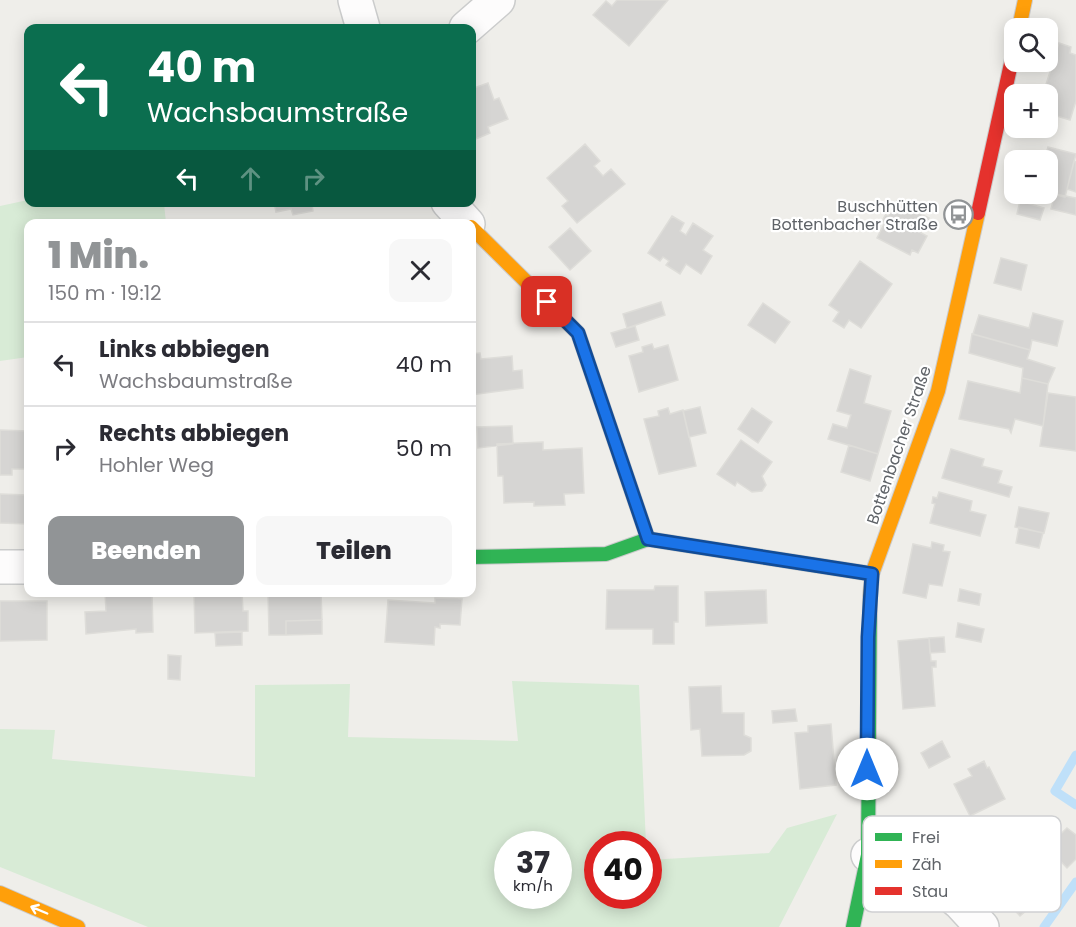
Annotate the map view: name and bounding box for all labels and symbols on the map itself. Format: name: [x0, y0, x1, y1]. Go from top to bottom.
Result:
place label: Buschhütten Bottenbacher Straße: [772, 195, 938, 236]
bus stop icon: Buschhütten Bottenbacher Straße: [943, 199, 975, 231]
pin: [521, 276, 572, 327]
street label: Bottenbacher Straße: [861, 363, 937, 527]
position arrow: [835, 737, 899, 801]
legend: [863, 816, 1061, 912]
text: Frei: [912, 826, 940, 849]
speed limit sign: 40: [584, 831, 662, 909]
text: Zäh: [912, 853, 942, 876]
text: Stau: [912, 880, 948, 903]
one-way arrow: [30, 904, 49, 915]

